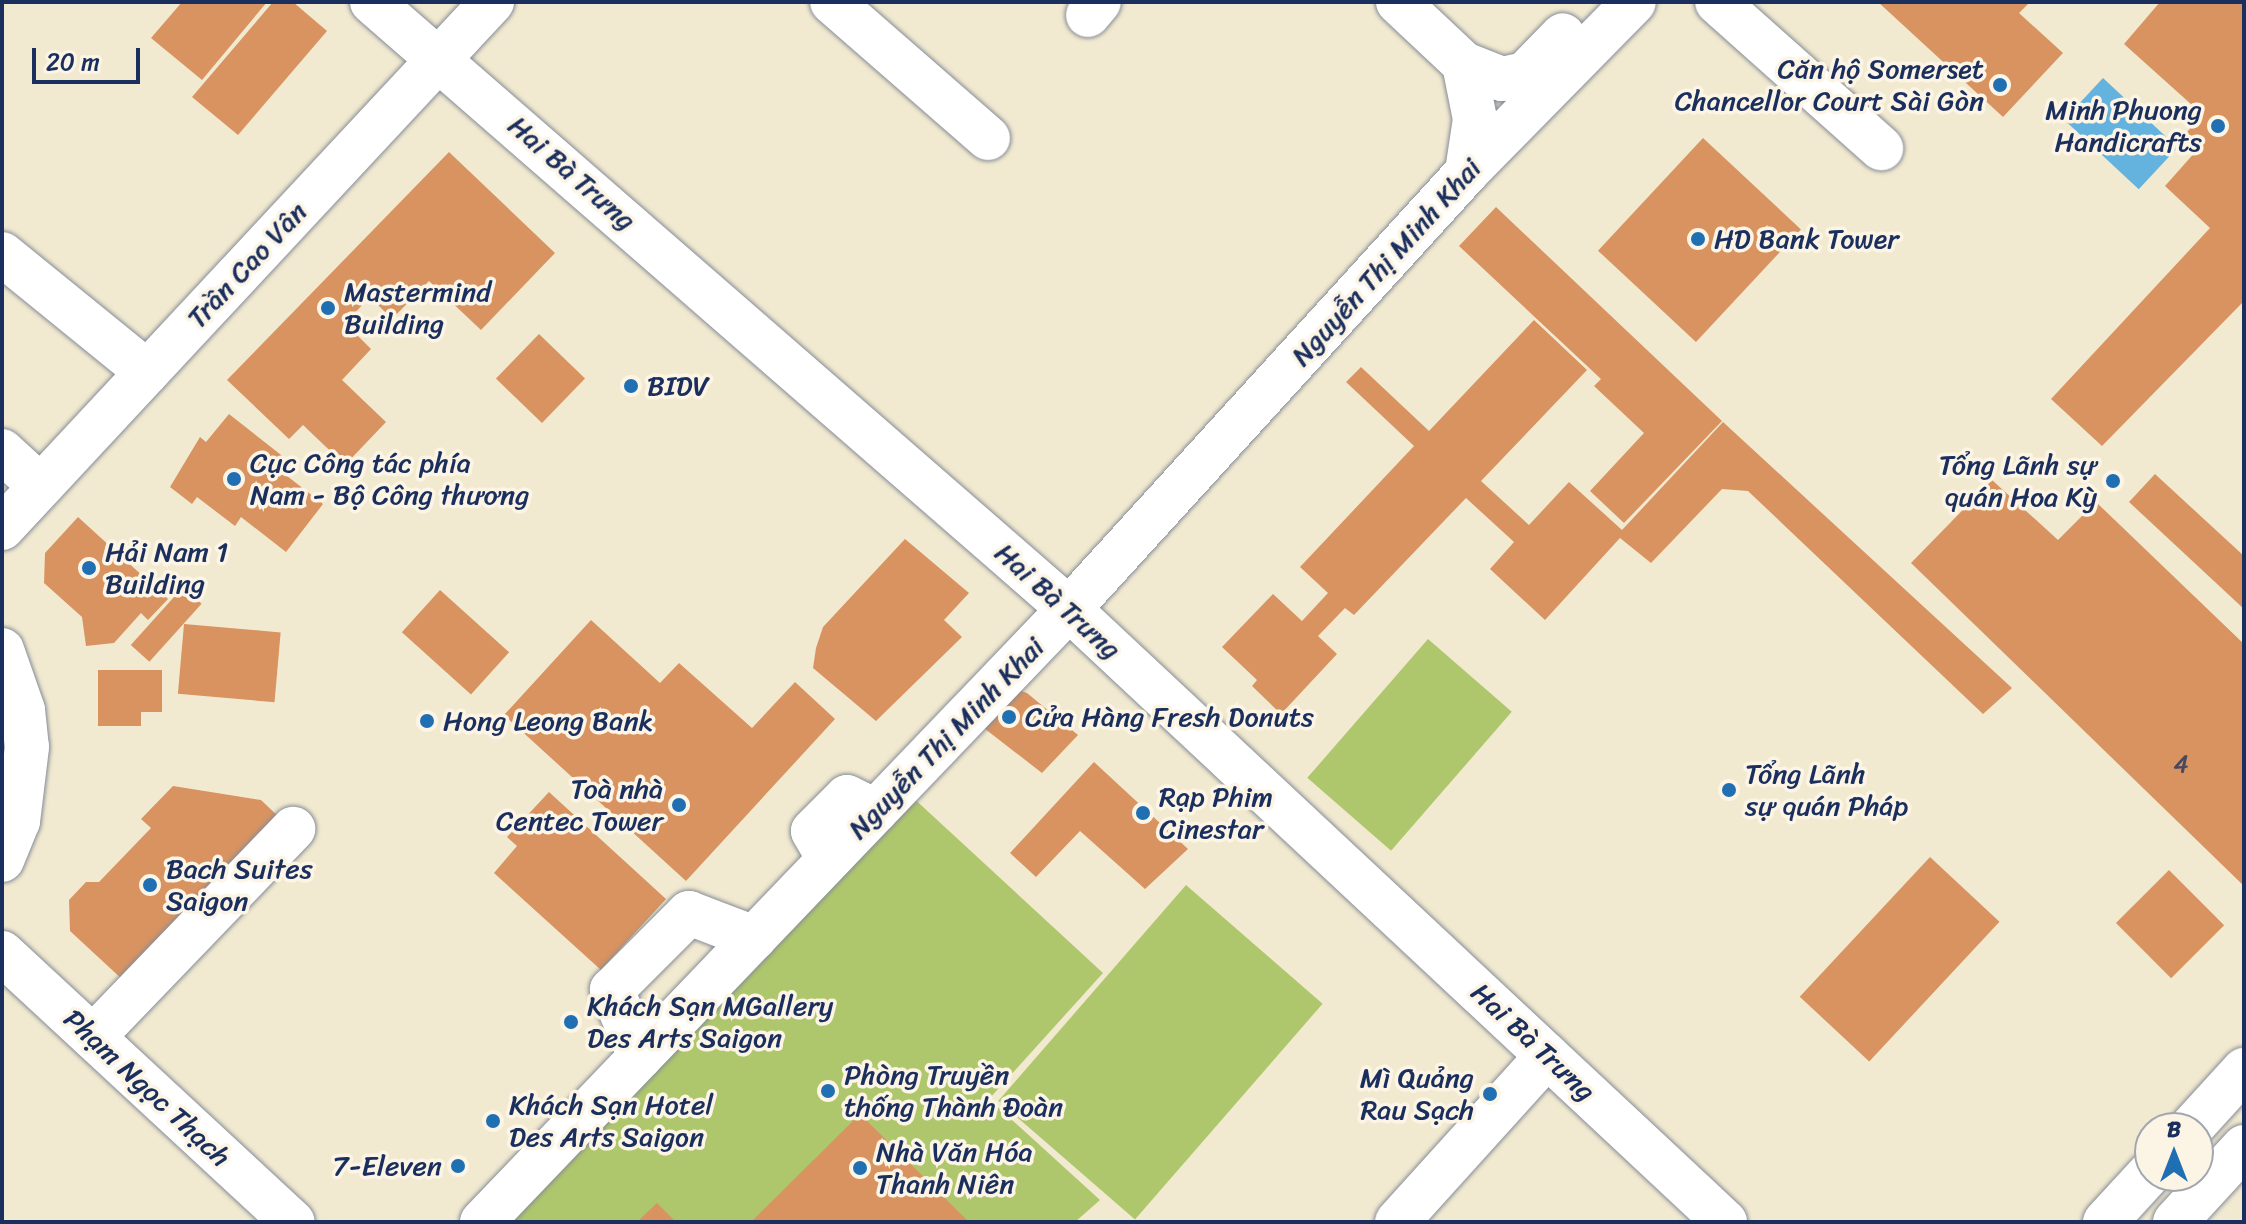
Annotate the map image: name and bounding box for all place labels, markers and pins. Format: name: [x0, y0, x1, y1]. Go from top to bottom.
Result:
place label: Căn hộ Somerset Chancellor Court Sài Gòn: [1675, 52, 1984, 118]
marker: Căn hộ Somerset Chancellor Court Sài Gòn: [1991, 76, 2009, 94]
place label: Minh Phuong Handicrafts: [2044, 93, 2202, 159]
marker: Minh Phuong Handicrafts: [2209, 117, 2227, 135]
place label: HD Bank Tower: [1714, 222, 1899, 256]
marker: HD Bank Tower: [1689, 230, 1707, 248]
place label: Mastermind Building: [344, 275, 491, 341]
marker: Mastermind Building: [319, 299, 337, 317]
place label: BIDV: [647, 369, 709, 403]
marker: BIDV: [622, 377, 640, 395]
place label: Cục Công tác phía Nam - Bộ Công thương: [250, 446, 530, 512]
place label: Tổng Lãnh sự quán Hoa Kỳ: [1939, 448, 2097, 514]
marker: Cục Công tác phía Nam - Bộ Công thương: [225, 470, 243, 488]
marker: Tổng Lãnh sự quán Hoa Kỳ: [2104, 472, 2122, 490]
place label: Hải Nam 1 Building: [105, 535, 228, 601]
marker: Hải Nam 1 Building: [80, 559, 98, 577]
place label: Cửa Hàng Fresh Donuts: [1025, 700, 1312, 734]
place label: Hong Leong Bank: [443, 704, 653, 738]
marker: Cửa Hàng Fresh Donuts: [1000, 708, 1018, 726]
marker: Hong Leong Bank: [418, 712, 436, 730]
place label: Tổng Lãnh sự quán Pháp: [1745, 757, 1908, 823]
place label: Toà nhà Centec Tower: [496, 772, 663, 838]
place label: Rạp Phim Cinestar: [1159, 780, 1273, 846]
marker: Tổng Lãnh sự quán Pháp: [1720, 781, 1738, 799]
marker: Toà nhà Centec Tower: [670, 796, 688, 814]
marker: Rạp Phim Cinestar: [1134, 804, 1152, 822]
place label: Bach Suites Saigon: [166, 852, 313, 918]
marker: Bach Suites Saigon: [141, 876, 159, 894]
place label: Khách Sạn MGallery Des Arts Saigon: [587, 989, 833, 1055]
marker: Khách Sạn MGallery Des Arts Saigon: [562, 1013, 580, 1031]
place label: Phòng Truyền thống Thành Đoàn: [844, 1058, 1063, 1124]
place label: Mì Quảng Rau Sạch: [1360, 1061, 1474, 1127]
marker: Phòng Truyền thống Thành Đoàn: [819, 1082, 837, 1100]
marker: Mì Quảng Rau Sạch: [1481, 1085, 1499, 1103]
place label: Khách Sạn Hotel Des Arts Saigon: [509, 1088, 713, 1154]
marker: Khách Sạn Hotel Des Arts Saigon: [484, 1112, 502, 1130]
place label: Nhà Văn Hóa Thanh Niên: [876, 1135, 1031, 1201]
place label: 7-Eleven: [332, 1149, 442, 1183]
marker: 7-Eleven: [449, 1157, 467, 1175]
marker: Nhà Văn Hóa Thanh Niên: [851, 1159, 869, 1177]

